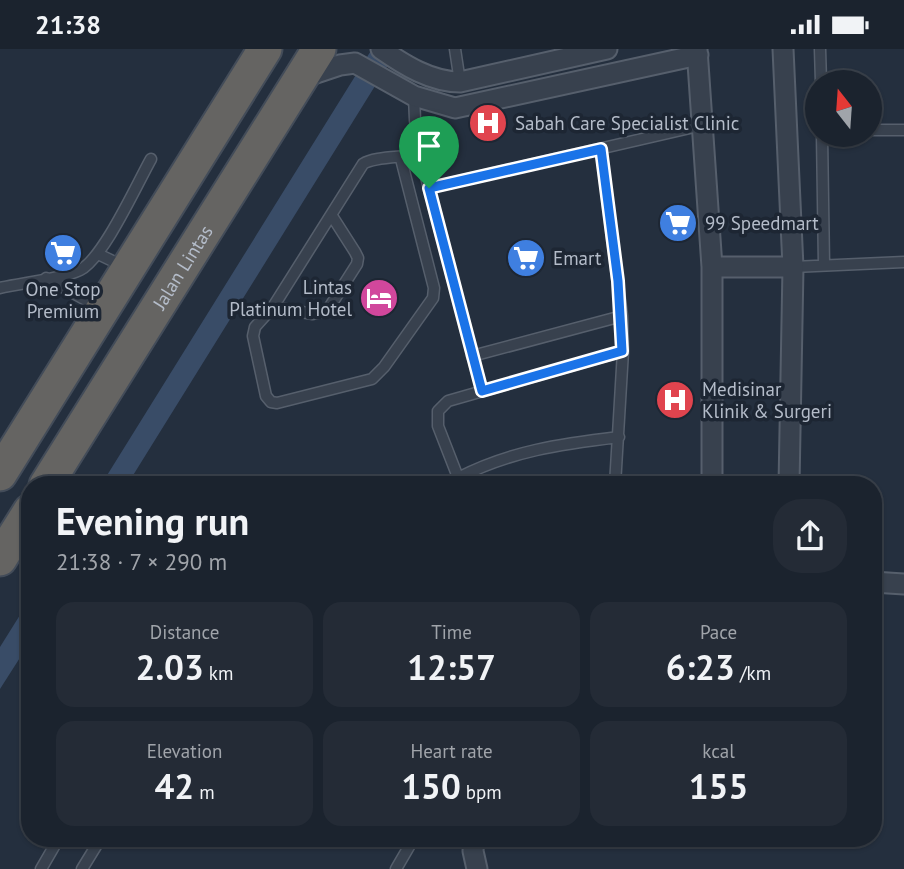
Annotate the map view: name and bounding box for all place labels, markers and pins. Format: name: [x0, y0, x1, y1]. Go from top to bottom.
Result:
hospital icon: Sabah Care Specialist Clinic: [467, 102, 509, 144]
place label: Sabah Care Specialist Clinic: [515, 111, 739, 135]
pin: [399, 116, 459, 188]
supermarket icon: 99 Speedmart: [657, 202, 699, 244]
place label: 99 Speedmart: [705, 211, 819, 235]
supermarket icon: One Stop Premium: [42, 232, 84, 274]
supermarket icon: Emart: [505, 237, 547, 279]
place label: Emart: [553, 246, 602, 270]
place label: Lintas Platinum Hotel: [229, 275, 352, 321]
place label: One Stop Premium: [26, 277, 100, 323]
hotel icon: Lintas Platinum Hotel: [358, 277, 400, 319]
place label: Medisinar Klinik & Surgeri: [702, 377, 832, 423]
hospital icon: Medisinar Klinik & Surgeri: [654, 379, 696, 421]

